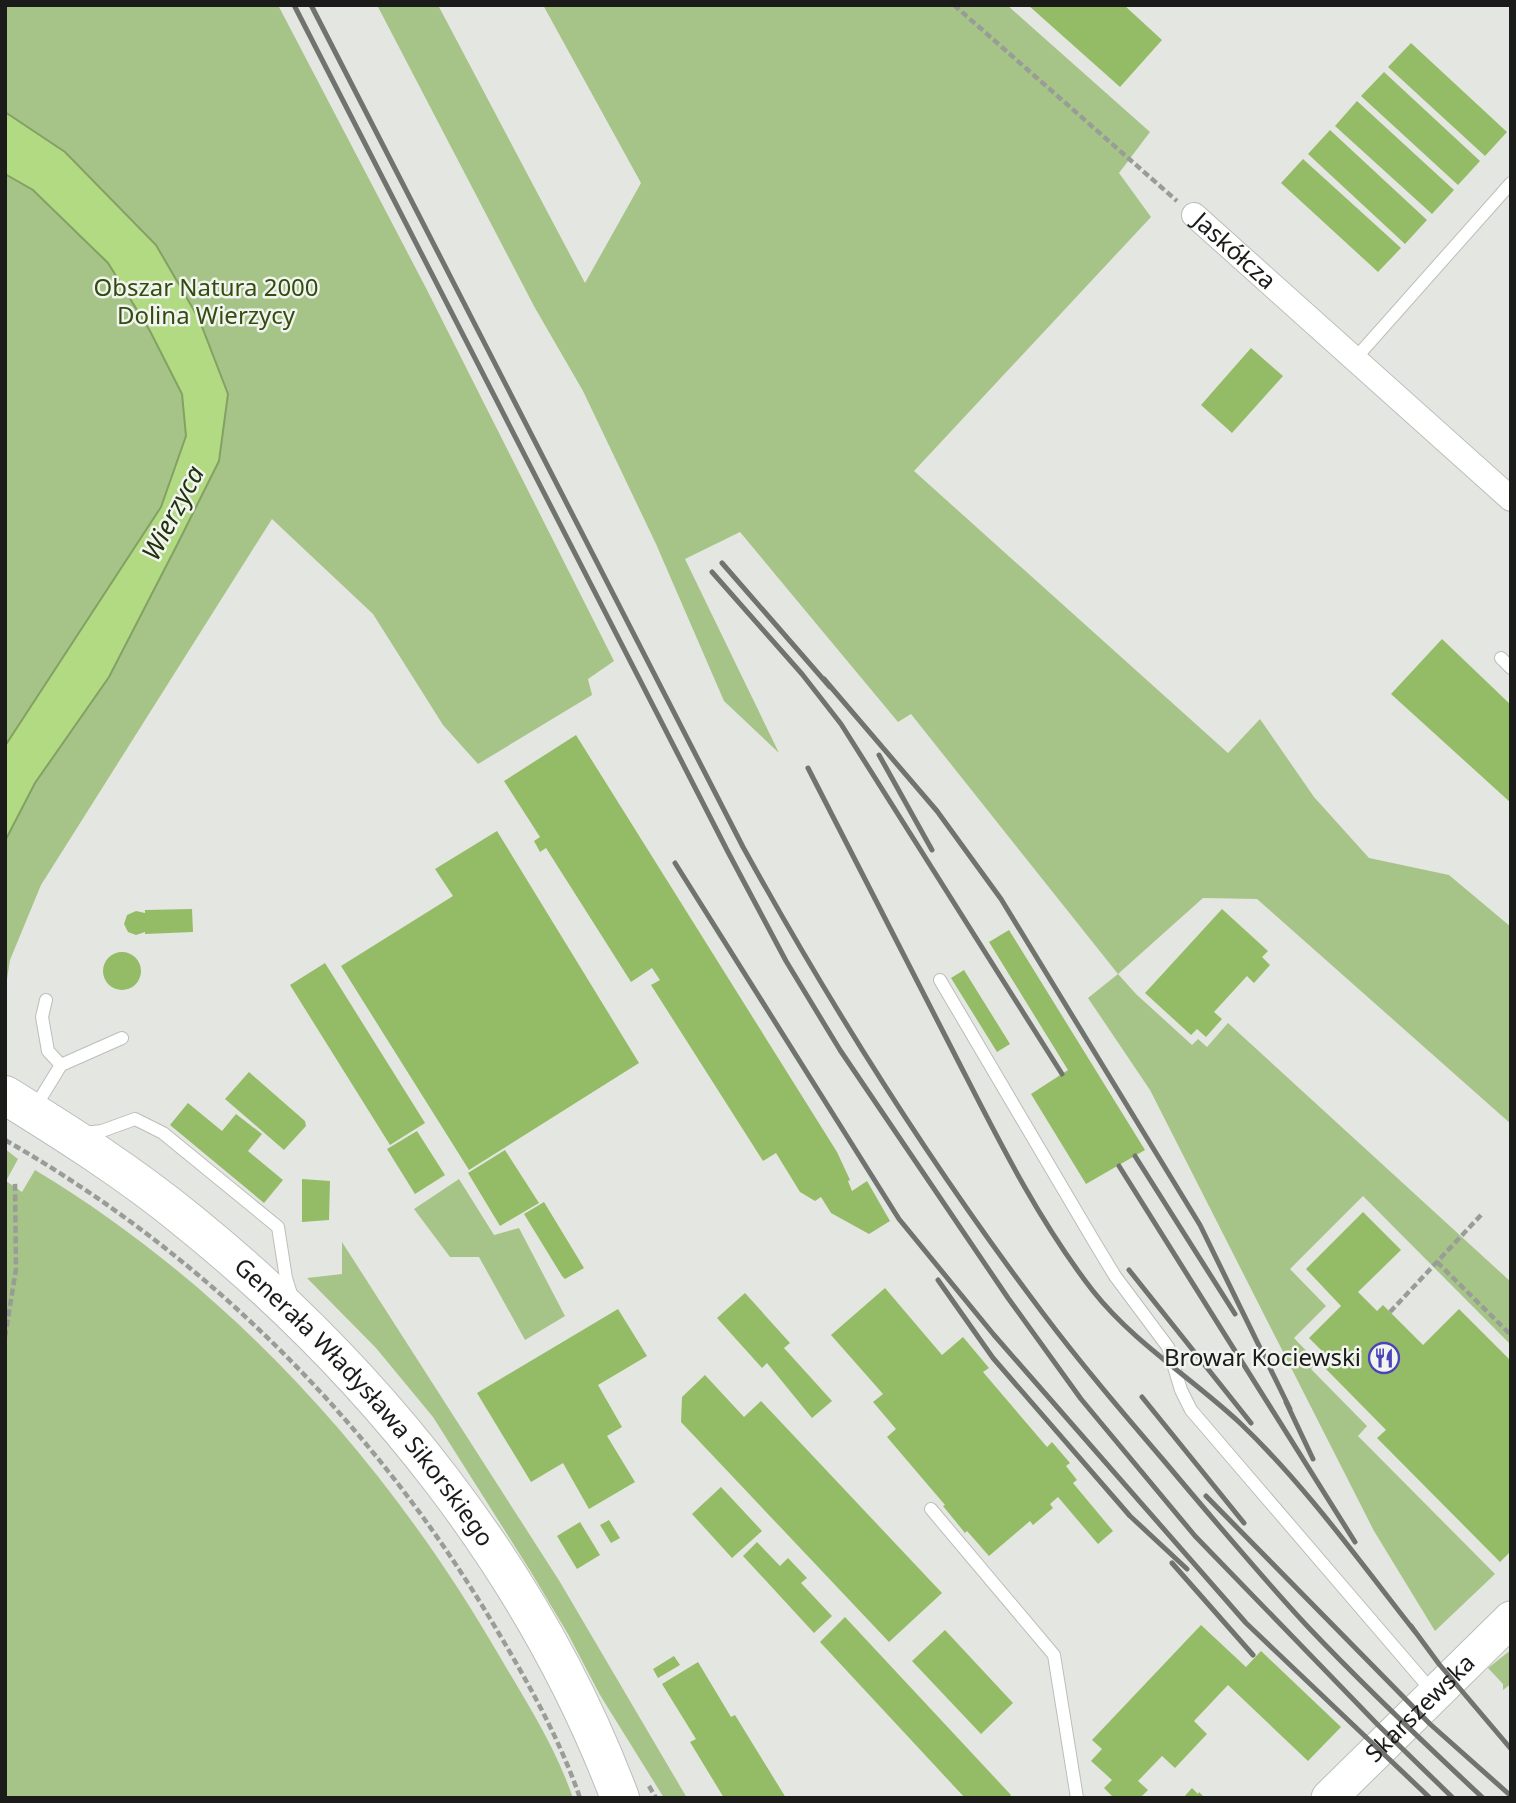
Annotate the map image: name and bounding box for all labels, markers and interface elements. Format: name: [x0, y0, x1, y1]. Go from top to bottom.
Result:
street label: Jaskółcza: [1185, 202, 1284, 296]
park label: Obszar Natura 2000 Dolina Wierzycy: [93, 270, 319, 331]
water label: Wierzyca: [132, 459, 212, 566]
street label: Generała Władysława Sikorskiego: [228, 1249, 502, 1553]
place label: Browar Kociewski: [1164, 1340, 1361, 1373]
restaurant icon: Browar Kociewski: [1367, 1341, 1401, 1375]
street label: Skarszewska: [1357, 1646, 1481, 1769]

